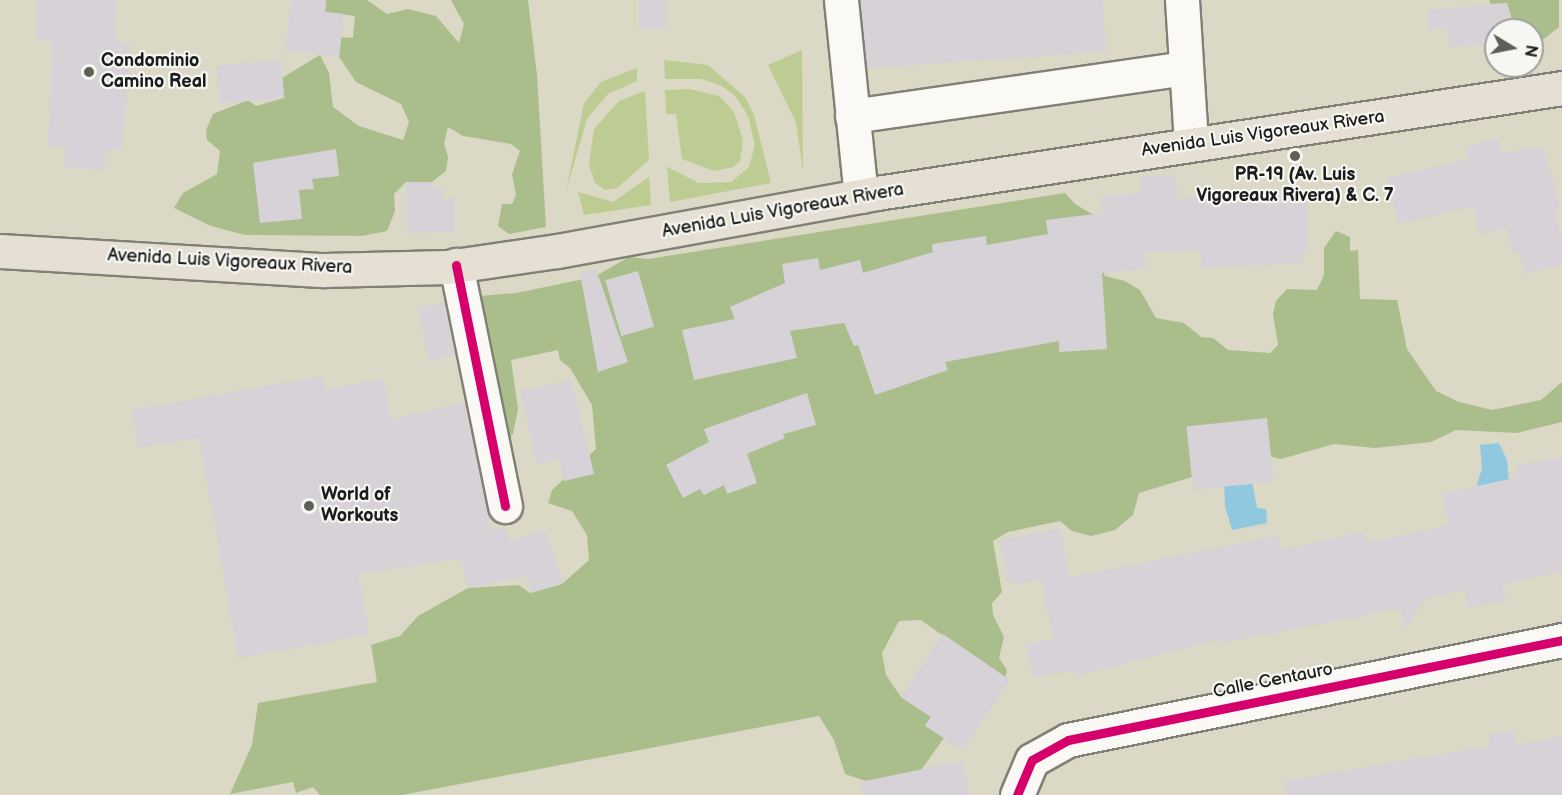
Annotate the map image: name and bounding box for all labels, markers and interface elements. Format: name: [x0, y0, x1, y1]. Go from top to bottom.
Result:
north arrow: [1484, 18, 1544, 78]
text: N: [1520, 43, 1541, 58]
place label: Condominio Camino Real: [101, 51, 207, 94]
marker: Condominio Camino Real: [82, 65, 96, 79]
street label: Avenida Luis Vigoreaux Rivera: [1140, 106, 1386, 162]
marker: PR-19 (Av. Luis Vigoreaux Rivera) & C. 7: [1288, 149, 1302, 163]
place label: PR-19 (Av. Luis Vigoreaux Rivera) & C. 7: [1196, 165, 1394, 207]
street label: Avenida Luis Vigoreaux Rivera: [660, 179, 906, 243]
street label: Avenida Luis Vigoreaux Rivera: [107, 245, 353, 279]
place label: World of Workouts: [321, 485, 398, 528]
marker: World of Workouts: [302, 499, 316, 513]
street label: Calle Centauro: [1211, 659, 1335, 703]

